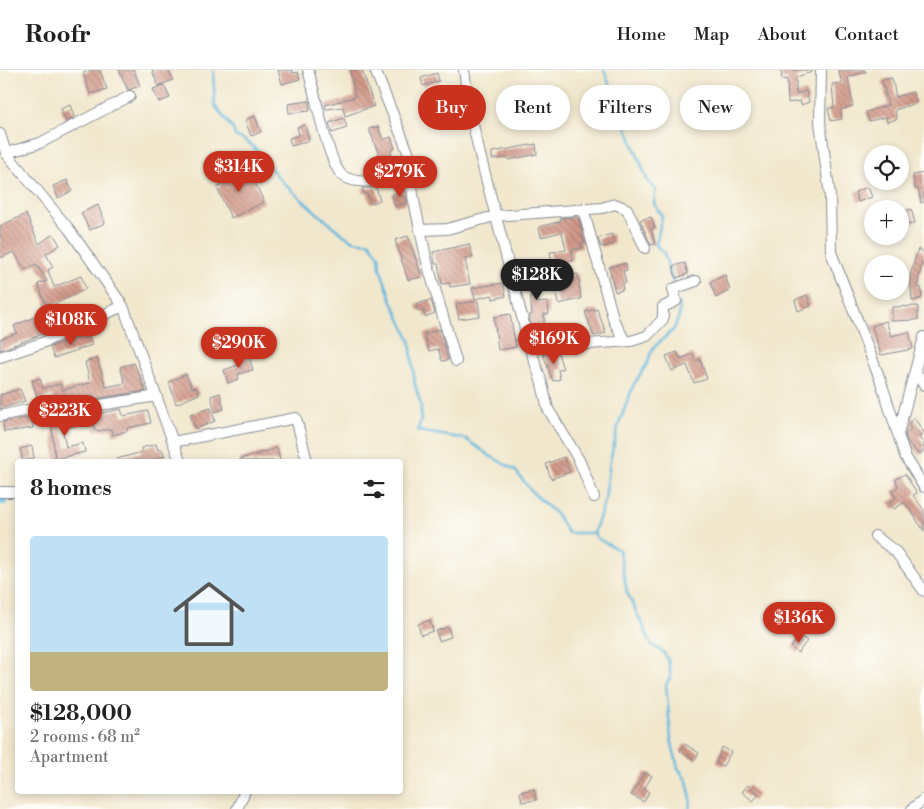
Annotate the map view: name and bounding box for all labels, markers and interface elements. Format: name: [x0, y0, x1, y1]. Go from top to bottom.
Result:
text: Roofr: [25, 20, 91, 50]
text: Home: [617, 23, 666, 46]
text: Map: [694, 23, 730, 46]
text: About: [758, 23, 807, 46]
text: Contact: [835, 23, 899, 46]
chip: Buy: [418, 85, 486, 130]
chip: Rent: [496, 85, 570, 130]
chip: Filters: [580, 85, 670, 130]
chip: New: [680, 85, 751, 130]
map controls: [864, 145, 909, 300]
button: locate: [864, 145, 909, 190]
pin: $314K: [204, 150, 274, 193]
pin: $279K: [365, 156, 435, 198]
text: $314K: [214, 157, 264, 177]
text: $279K: [374, 162, 426, 182]
button: +: [864, 200, 909, 245]
button: −: [864, 255, 909, 300]
pin: $128K: [502, 258, 572, 301]
text: $128K: [512, 265, 562, 285]
pin: $108K: [36, 304, 106, 346]
text: $108K: [45, 310, 97, 330]
pin: $169K: [519, 322, 589, 365]
pin: $290K: [204, 326, 274, 369]
text: $169K: [529, 329, 579, 349]
text: $290K: [212, 333, 266, 353]
pin: $223K: [30, 394, 100, 437]
text: $223K: [39, 401, 91, 421]
icon: filters: [360, 475, 388, 503]
text: 8 homes: [30, 476, 112, 502]
icon: home: [164, 569, 254, 659]
pin: $136K: [764, 602, 834, 644]
text: $136K: [774, 608, 824, 628]
text: $128,000: [30, 701, 132, 727]
text: 2 rooms · 68 m²: [30, 727, 140, 747]
text: Apartment: [30, 747, 109, 767]

